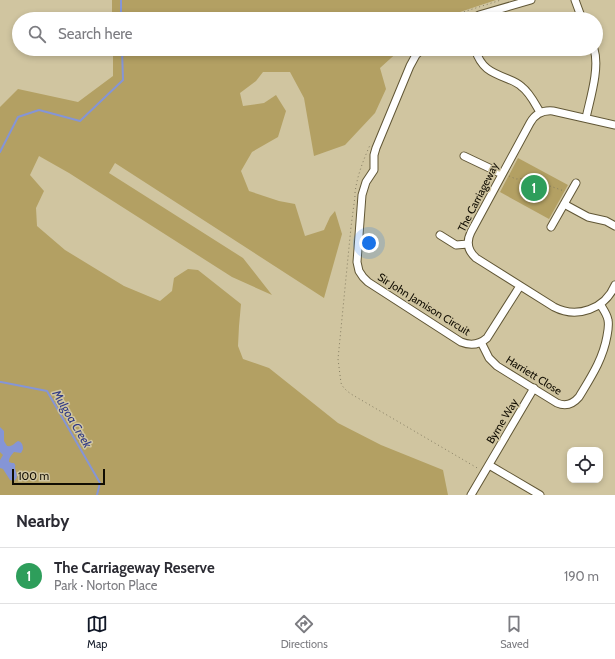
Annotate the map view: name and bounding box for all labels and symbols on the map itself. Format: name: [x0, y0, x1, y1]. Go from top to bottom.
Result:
street label: The Carriageway: [454, 160, 502, 234]
pin: 1: [521, 173, 547, 203]
your location: [359, 233, 379, 253]
street label: Sir John Jamison Circuit: [375, 270, 473, 338]
street label: Harriett Close: [503, 352, 565, 398]
water label: Mulgoa Creek: [49, 386, 96, 451]
street label: Byrne Way: [483, 395, 521, 446]
scale bar: [12, 467, 105, 486]

